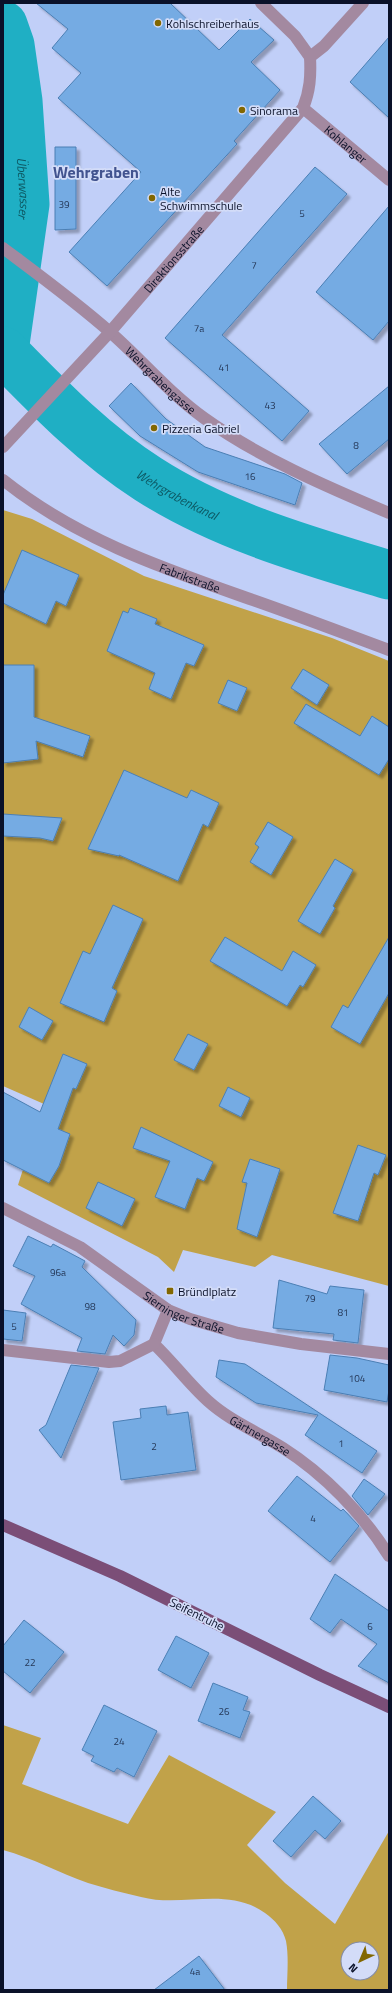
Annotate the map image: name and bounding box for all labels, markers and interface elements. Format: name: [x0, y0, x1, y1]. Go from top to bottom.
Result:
place label: Kohlschreiberhaus: [166, 14, 260, 33]
marker: Kohlschreiberhaus: [153, 18, 163, 28]
place label: Sinorama: [250, 101, 298, 120]
marker: Sinorama: [237, 105, 247, 115]
street label: Kohlanger: [320, 120, 372, 168]
water label: Überwasser: [12, 157, 35, 222]
district label: Wehrgraben: [53, 160, 139, 184]
place label: Alte Schwimmschule: [160, 182, 242, 215]
marker: Alte Schwimmschule: [147, 193, 157, 203]
house number: 39: [58, 197, 70, 212]
house number: 5: [299, 206, 305, 221]
street label: Direktionsstraße: [139, 220, 208, 297]
house number: 7: [251, 258, 257, 273]
house number: 7a: [194, 321, 204, 336]
street label: Wehrgrabengasse: [121, 342, 200, 418]
house number: 41: [218, 360, 230, 375]
house number: 43: [264, 398, 276, 413]
place label: Pizzeria Gabriel: [162, 419, 239, 438]
marker: Pizzeria Gabriel: [149, 423, 159, 433]
house number: 8: [353, 438, 359, 453]
water label: Wehrgrabenkanal: [132, 464, 223, 526]
house number: 16: [244, 469, 256, 484]
street label: Fabrikstraße: [157, 557, 223, 597]
house number: 96a: [50, 1265, 66, 1280]
place label: Bründlplatz: [178, 1282, 236, 1301]
street label: Sierninger Straße: [139, 1286, 227, 1338]
marker: Bründlplatz: [165, 1286, 175, 1296]
house number: 79: [304, 1291, 316, 1306]
house number: 98: [84, 1299, 96, 1314]
house number: 81: [337, 1305, 349, 1320]
house number: 5: [11, 1319, 17, 1334]
house number: 104: [349, 1371, 366, 1386]
street label: Gärtnergasse: [226, 1410, 295, 1460]
house number: 1: [338, 1436, 344, 1451]
house number: 2: [151, 1439, 157, 1454]
house number: 4: [310, 1511, 316, 1526]
street label: Seifentruhe: [166, 1593, 228, 1635]
house number: 6: [367, 1619, 373, 1634]
house number: 22: [24, 1655, 36, 1670]
house number: 26: [218, 1704, 230, 1719]
house number: 24: [113, 1734, 125, 1749]
north arrow: [340, 1941, 380, 1981]
text: N: [345, 1960, 361, 1977]
house number: 4a: [190, 1964, 200, 1979]

